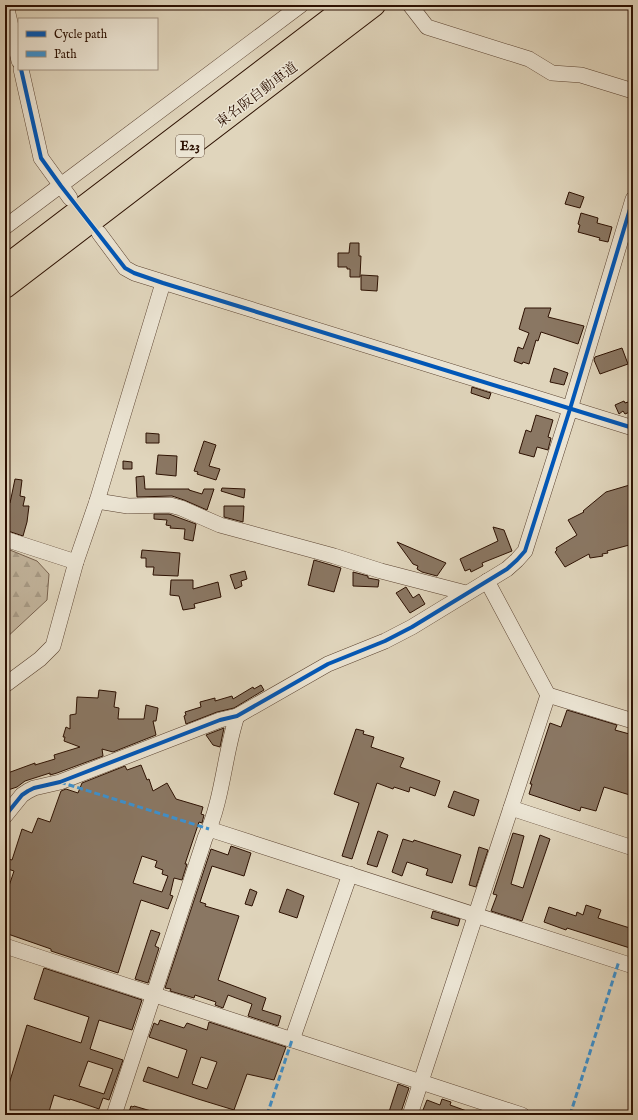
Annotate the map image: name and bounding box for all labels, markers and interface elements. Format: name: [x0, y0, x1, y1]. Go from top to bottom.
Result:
legend: [18, 18, 158, 70]
text: Cycle path: [54, 27, 108, 43]
text: Path: [54, 47, 77, 62]
street label: 東名阪自動車道: [212, 58, 302, 132]
road number: E23: [176, 135, 204, 157]

